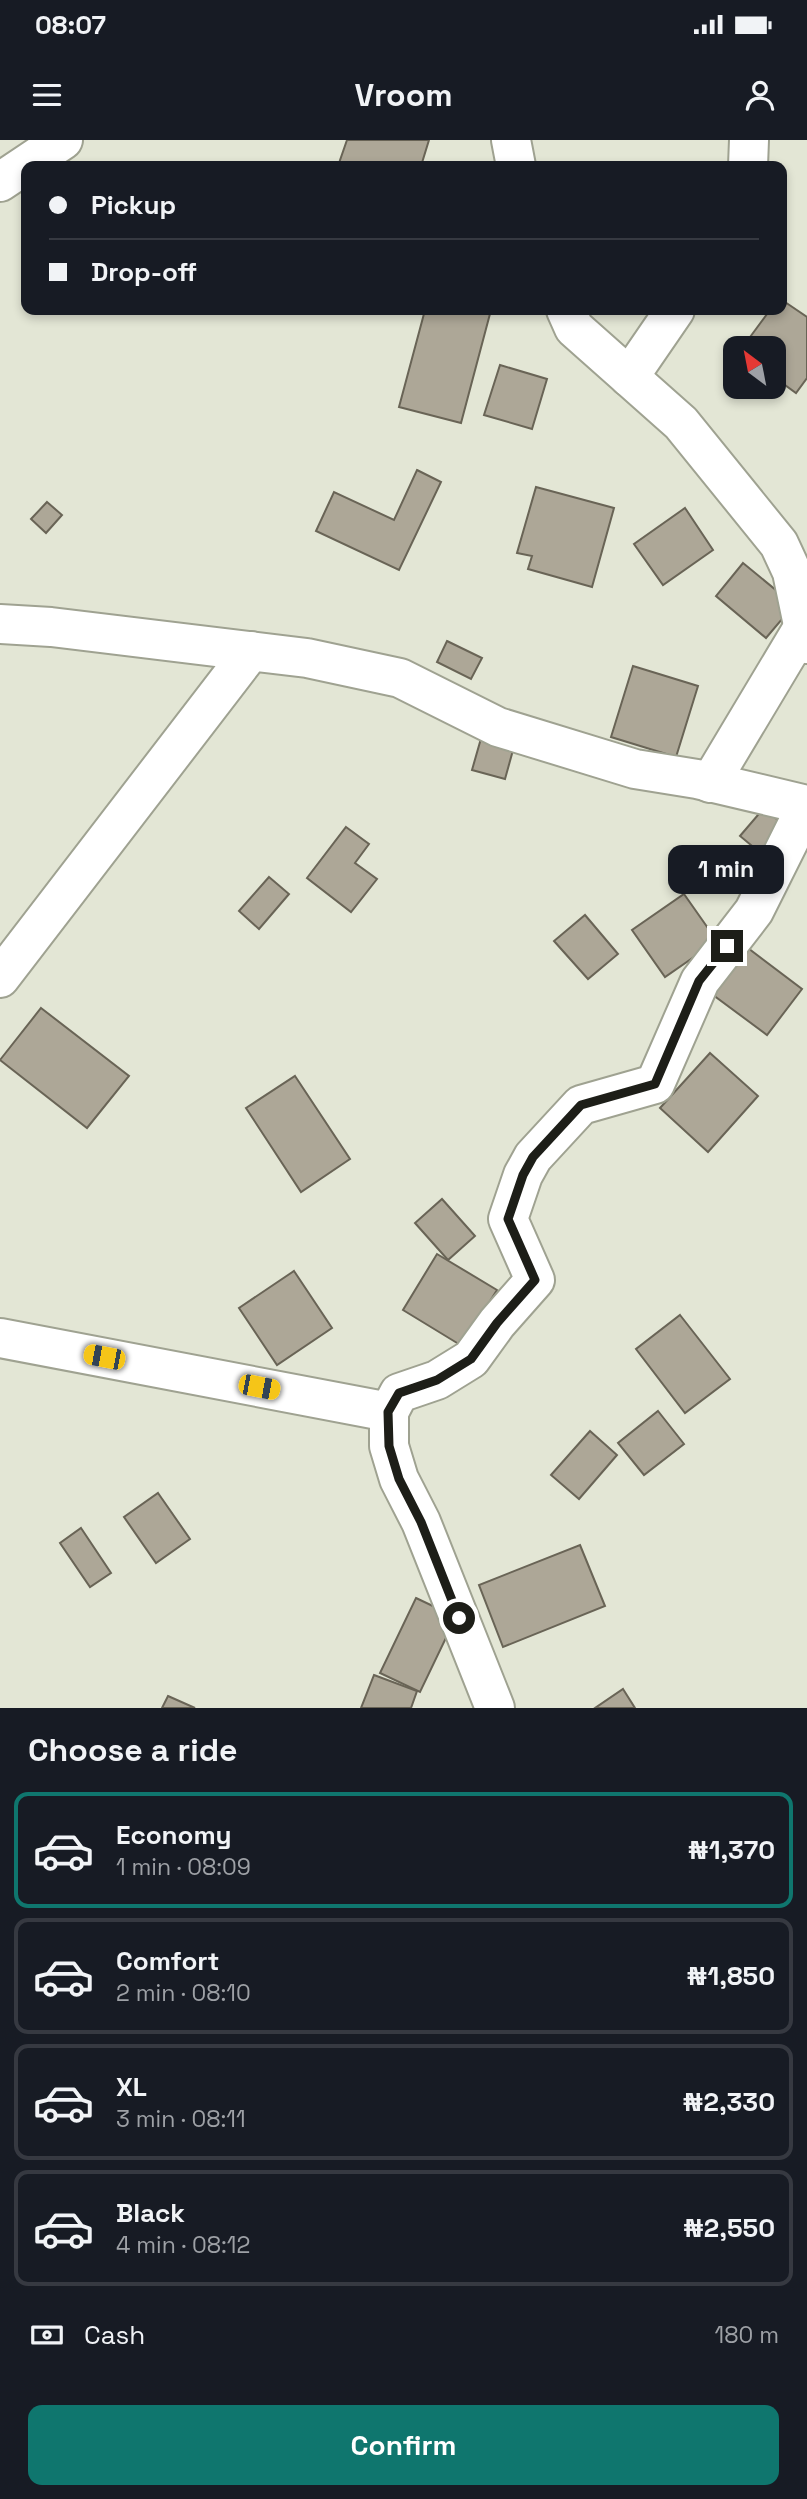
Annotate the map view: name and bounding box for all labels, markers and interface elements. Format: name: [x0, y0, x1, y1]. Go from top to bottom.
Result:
text: 08:07: [35, 8, 106, 42]
text: Vroom: [354, 75, 453, 115]
icon: menu: [28, 76, 66, 114]
icon: person: [741, 76, 779, 114]
text: Pickup: [91, 188, 176, 222]
text: Drop-off: [91, 255, 197, 289]
north arrow: [723, 336, 786, 399]
map controls: [723, 336, 786, 399]
callout: 1 min: [669, 844, 785, 894]
text: 1 min: [698, 854, 754, 884]
route end: [711, 930, 743, 962]
car: [82, 1343, 127, 1371]
car: [237, 1373, 282, 1401]
route start: [443, 1602, 475, 1634]
text: Choose a ride: [28, 1730, 238, 1770]
text: Economy: [116, 1818, 232, 1852]
icon: car: [32, 1819, 95, 1882]
text: ₦1,370: [688, 1833, 775, 1867]
text: 1 min · 08:09: [116, 1852, 251, 1882]
text: Comfort: [116, 1944, 219, 1978]
icon: car: [32, 1945, 95, 2008]
text: ₦1,850: [687, 1959, 775, 1993]
text: 2 min · 08:10: [116, 1978, 251, 2008]
text: XL: [116, 2070, 147, 2104]
icon: car: [32, 2071, 95, 2134]
text: ₦2,330: [682, 2085, 775, 2119]
text: 3 min · 08:11: [116, 2104, 246, 2134]
text: Black: [116, 2196, 185, 2230]
icon: car: [32, 2197, 95, 2260]
text: ₦2,550: [683, 2211, 775, 2245]
text: 4 min · 08:12: [116, 2230, 250, 2260]
icon: cash: [28, 2316, 66, 2354]
text: Cash: [84, 2318, 145, 2352]
text: 180 m: [715, 2320, 779, 2350]
button: Confirm: [28, 2405, 779, 2485]

